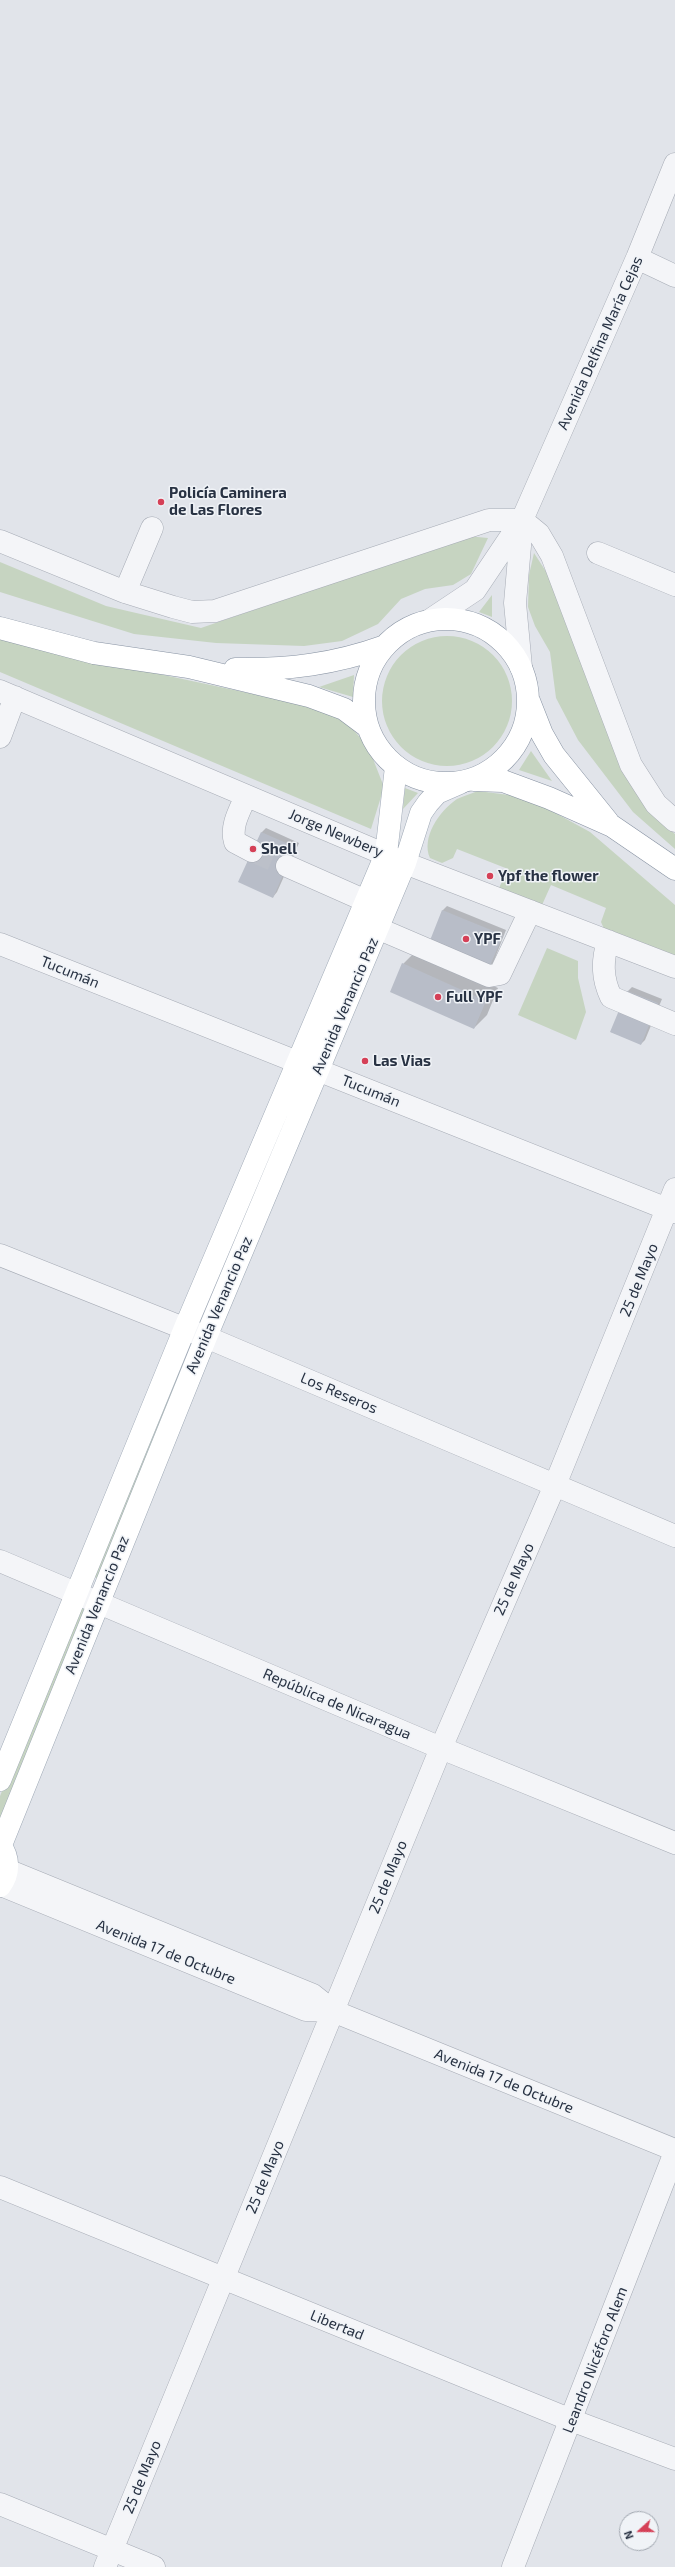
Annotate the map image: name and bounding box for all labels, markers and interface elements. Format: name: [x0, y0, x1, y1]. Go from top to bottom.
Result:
street label: Avenida Delfina María Cejas: [553, 253, 647, 433]
place label: Policía Caminera de Las Flores: [169, 484, 287, 519]
marker: Policía Caminera de Las Flores: [156, 497, 166, 507]
street label: Jorge Newbery: [286, 805, 386, 861]
place label: Shell: [261, 840, 297, 858]
marker: Shell: [248, 844, 258, 854]
place label: Ypf the flower: [498, 867, 599, 885]
marker: Ypf the flower: [485, 871, 495, 881]
place label: YPF: [474, 930, 501, 948]
marker: YPF: [461, 934, 471, 944]
street label: Avenida Venancio Paz: [308, 935, 382, 1077]
street label: Tucumán: [38, 952, 102, 992]
place label: Full YPF: [446, 988, 503, 1006]
marker: Full YPF: [433, 992, 443, 1002]
place label: Las Vias: [373, 1052, 431, 1070]
marker: Las Vias: [360, 1056, 370, 1066]
street label: Tucumán: [339, 1071, 403, 1111]
street label: Avenida Venancio Paz: [182, 1234, 256, 1376]
street label: 25 de Mayo: [616, 1241, 662, 1319]
street label: Los Reseros: [298, 1369, 380, 1417]
street label: Avenida Venancio Paz: [61, 1533, 133, 1677]
street label: 25 de Mayo: [490, 1540, 538, 1618]
street label: República de Nicaragua: [260, 1665, 414, 1743]
street label: 25 de Mayo: [365, 1838, 411, 1916]
street label: Avenida 17 de Octubre: [94, 1916, 238, 1988]
street label: Avenida 17 de Octubre: [432, 2045, 576, 2117]
street label: 25 de Mayo: [242, 2138, 288, 2216]
street label: Leandro Nicéforo Alem: [559, 2284, 631, 2436]
street label: Libertad: [307, 2306, 367, 2344]
street label: 25 de Mayo: [119, 2438, 165, 2516]
north arrow: [619, 2511, 659, 2551]
text: N: [621, 2529, 636, 2541]

